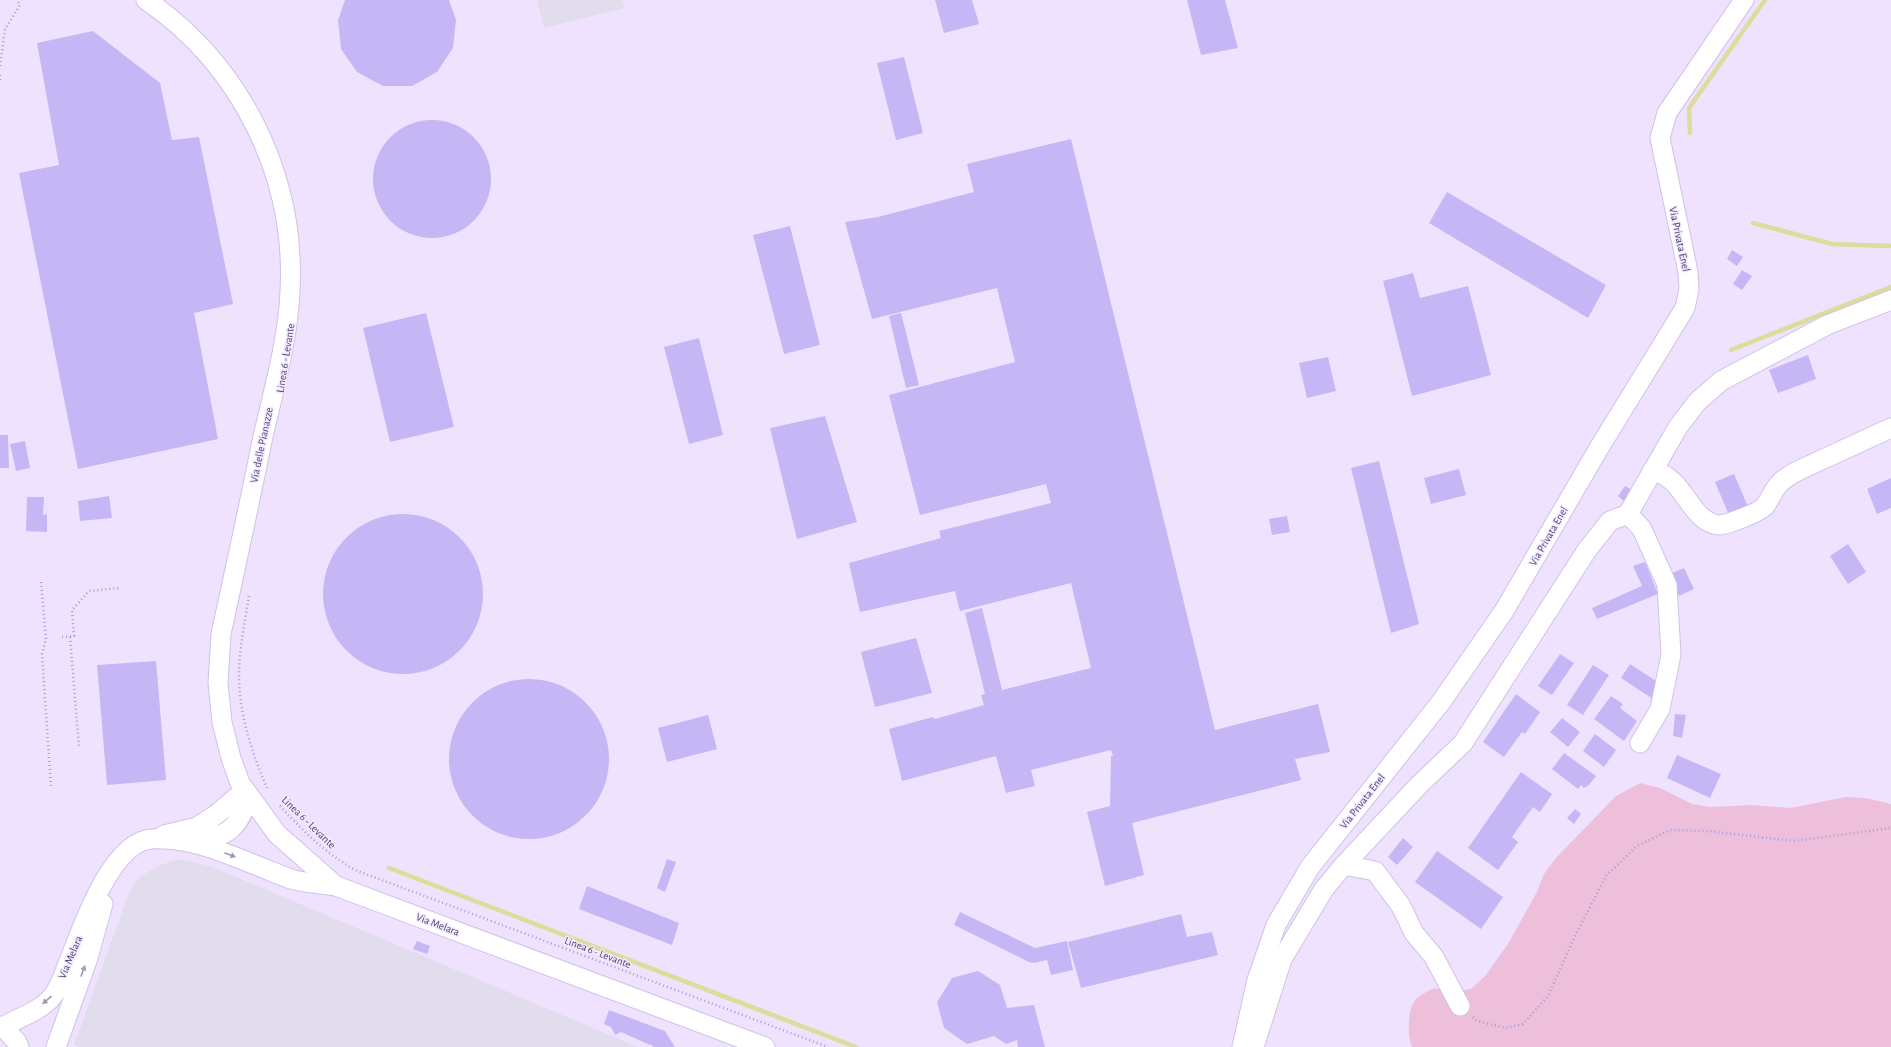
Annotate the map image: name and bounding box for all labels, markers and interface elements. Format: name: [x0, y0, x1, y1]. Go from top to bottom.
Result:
street label: Via Privata Enel: [1667, 206, 1692, 273]
street label: Linea 6 - Levante: [275, 323, 296, 394]
street label: Via delle Pianazze: [248, 406, 275, 484]
street label: Via Privata Enel: [1527, 505, 1570, 568]
street label: Via Privata Enel: [1338, 772, 1387, 831]
street label: Linea 6 - Levante: [280, 794, 338, 851]
one-way arrow: [224, 853, 236, 859]
street label: Via Melara: [415, 911, 461, 938]
street label: Via Melara: [57, 934, 84, 980]
street label: Linea 6 - Levante: [563, 935, 633, 970]
one-way arrow: [81, 964, 87, 976]
one-way arrow: [42, 996, 52, 1005]

